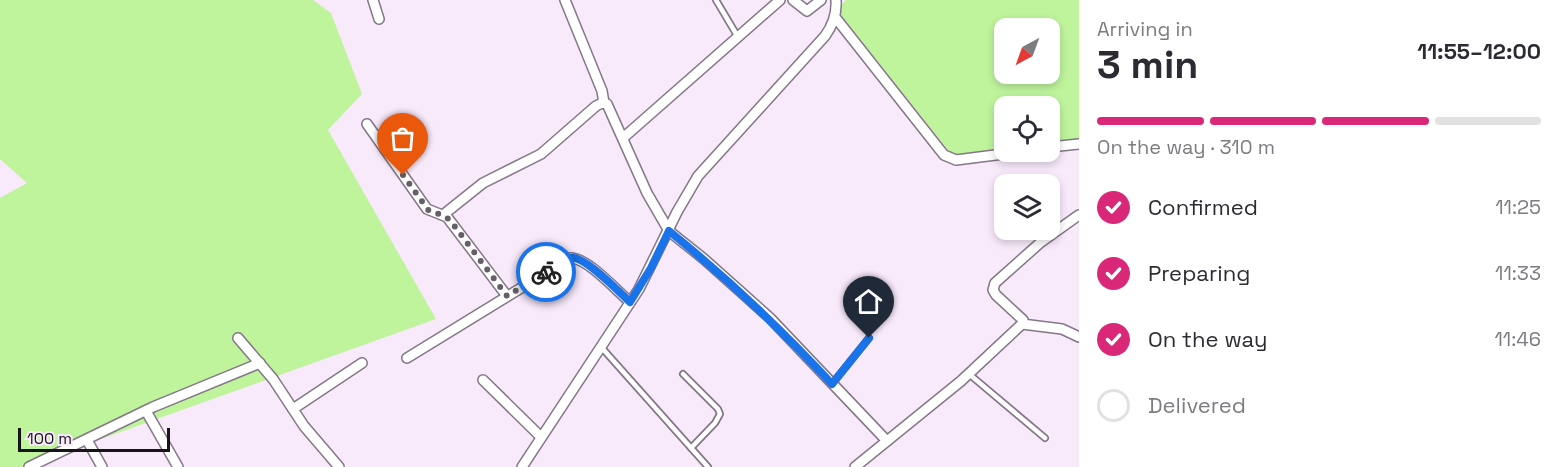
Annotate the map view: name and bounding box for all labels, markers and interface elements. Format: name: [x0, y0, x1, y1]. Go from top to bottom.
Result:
text: Arriving in: [1097, 16, 1193, 42]
north arrow: [994, 18, 1060, 84]
map controls: [994, 18, 1060, 240]
text: 11:55–12:00: [1417, 37, 1541, 65]
text: 3 min: [1097, 40, 1198, 89]
button: locate: [994, 96, 1060, 162]
pin: [377, 113, 428, 175]
icon: bag: [386, 122, 419, 155]
text: On the way · 310 m: [1097, 134, 1275, 160]
button: layers: [994, 174, 1060, 240]
icon: check: [1097, 191, 1130, 224]
text: Confirmed: [1148, 193, 1258, 221]
text: 11:25: [1495, 194, 1541, 220]
courier: [516, 242, 576, 302]
icon: bike: [530, 256, 563, 289]
icon: check: [1097, 257, 1130, 290]
text: Preparing: [1148, 259, 1250, 287]
text: 11:33: [1495, 260, 1541, 286]
pin: [843, 276, 894, 338]
icon: home: [852, 285, 885, 318]
icon: check: [1097, 323, 1130, 356]
text: On the way: [1148, 325, 1267, 353]
text: 11:46: [1494, 326, 1541, 352]
text: Delivered: [1148, 391, 1246, 419]
scale bar: [18, 425, 170, 452]
text: 100 m: [27, 428, 72, 449]

